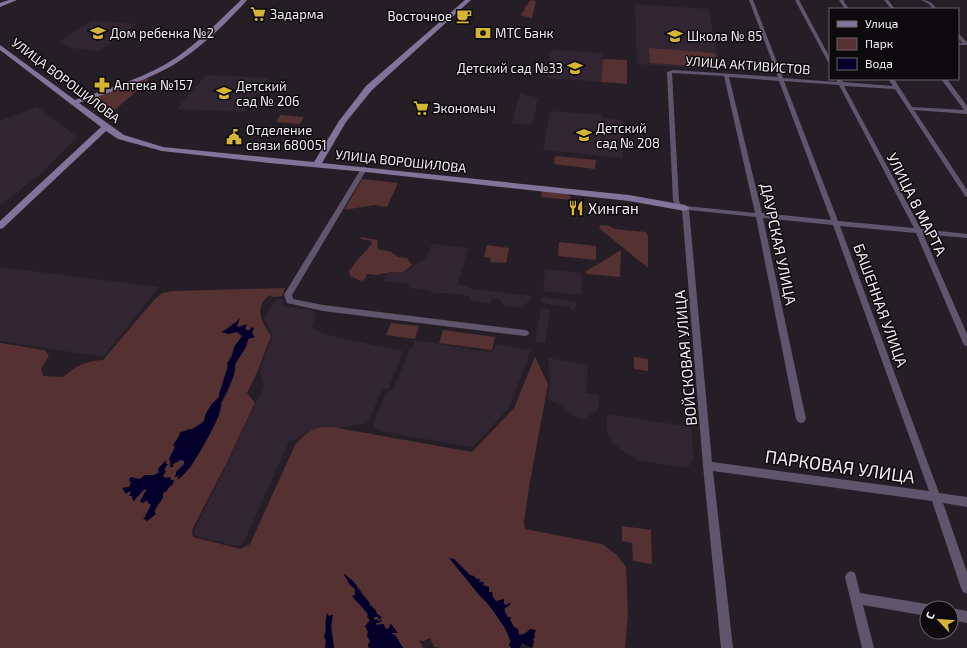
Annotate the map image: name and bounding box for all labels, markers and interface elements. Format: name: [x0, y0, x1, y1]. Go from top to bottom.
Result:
supermarket icon: Задарма: [249, 5, 267, 23]
place label: Задарма: [270, 6, 324, 22]
cafe icon: Восточное: [455, 7, 473, 25]
place label: Восточное: [388, 8, 452, 24]
legend: [829, 8, 959, 80]
text: Улица: [865, 16, 898, 30]
school or university icon: Дом ребенка №2: [89, 24, 107, 42]
bank icon: МТС Банк: [474, 24, 492, 42]
place label: Дом ребенка №2: [110, 25, 214, 41]
place label: МТС Банк: [495, 25, 554, 41]
school or university icon: Школа № 85: [666, 27, 684, 45]
place label: Школа № 85: [687, 28, 762, 44]
street label: УЛИЦА ВОРОШИЛОВА: [9, 34, 123, 126]
text: Парк: [865, 36, 894, 50]
street label: УЛИЦА АКТИВИСТОВ: [685, 53, 811, 77]
text: Вода: [865, 56, 893, 70]
school or university icon: Детский сад №33: [566, 59, 584, 77]
place label: Детский сад №33: [457, 60, 563, 76]
pharmacy icon: Аптека №157: [93, 76, 111, 94]
place label: Аптека №157: [114, 77, 193, 93]
place label: Детский сад № 206: [236, 78, 299, 109]
school or university icon: Детский сад № 206: [215, 84, 233, 102]
supermarket icon: Экономыч: [412, 99, 430, 117]
place label: Экономыч: [433, 100, 496, 116]
place label: Детский сад № 208: [596, 120, 660, 151]
place label: Отделение связи 680051: [246, 122, 327, 153]
school or university icon: Детский сад № 208: [575, 126, 593, 144]
public building icon: Отделение связи 680051: [225, 128, 243, 146]
street label: УЛИЦА ВОРОШИЛОВА: [335, 146, 467, 176]
street label: УЛИЦА 8 МАРТА: [883, 150, 951, 259]
street label: ДАУРСКАЯ УЛИЦА: [757, 181, 801, 307]
restaurant icon: Хинган: [567, 199, 585, 217]
place label: Хинган: [588, 199, 639, 217]
street label: БАШЕННАЯ УЛИЦА: [850, 241, 912, 370]
street label: ВОЙСКОВАЯ УЛИЦА: [670, 289, 700, 426]
street label: ПАРКОВАЯ УЛИЦА: [764, 445, 917, 488]
north arrow: [919, 600, 959, 640]
text: С: [922, 609, 937, 621]

